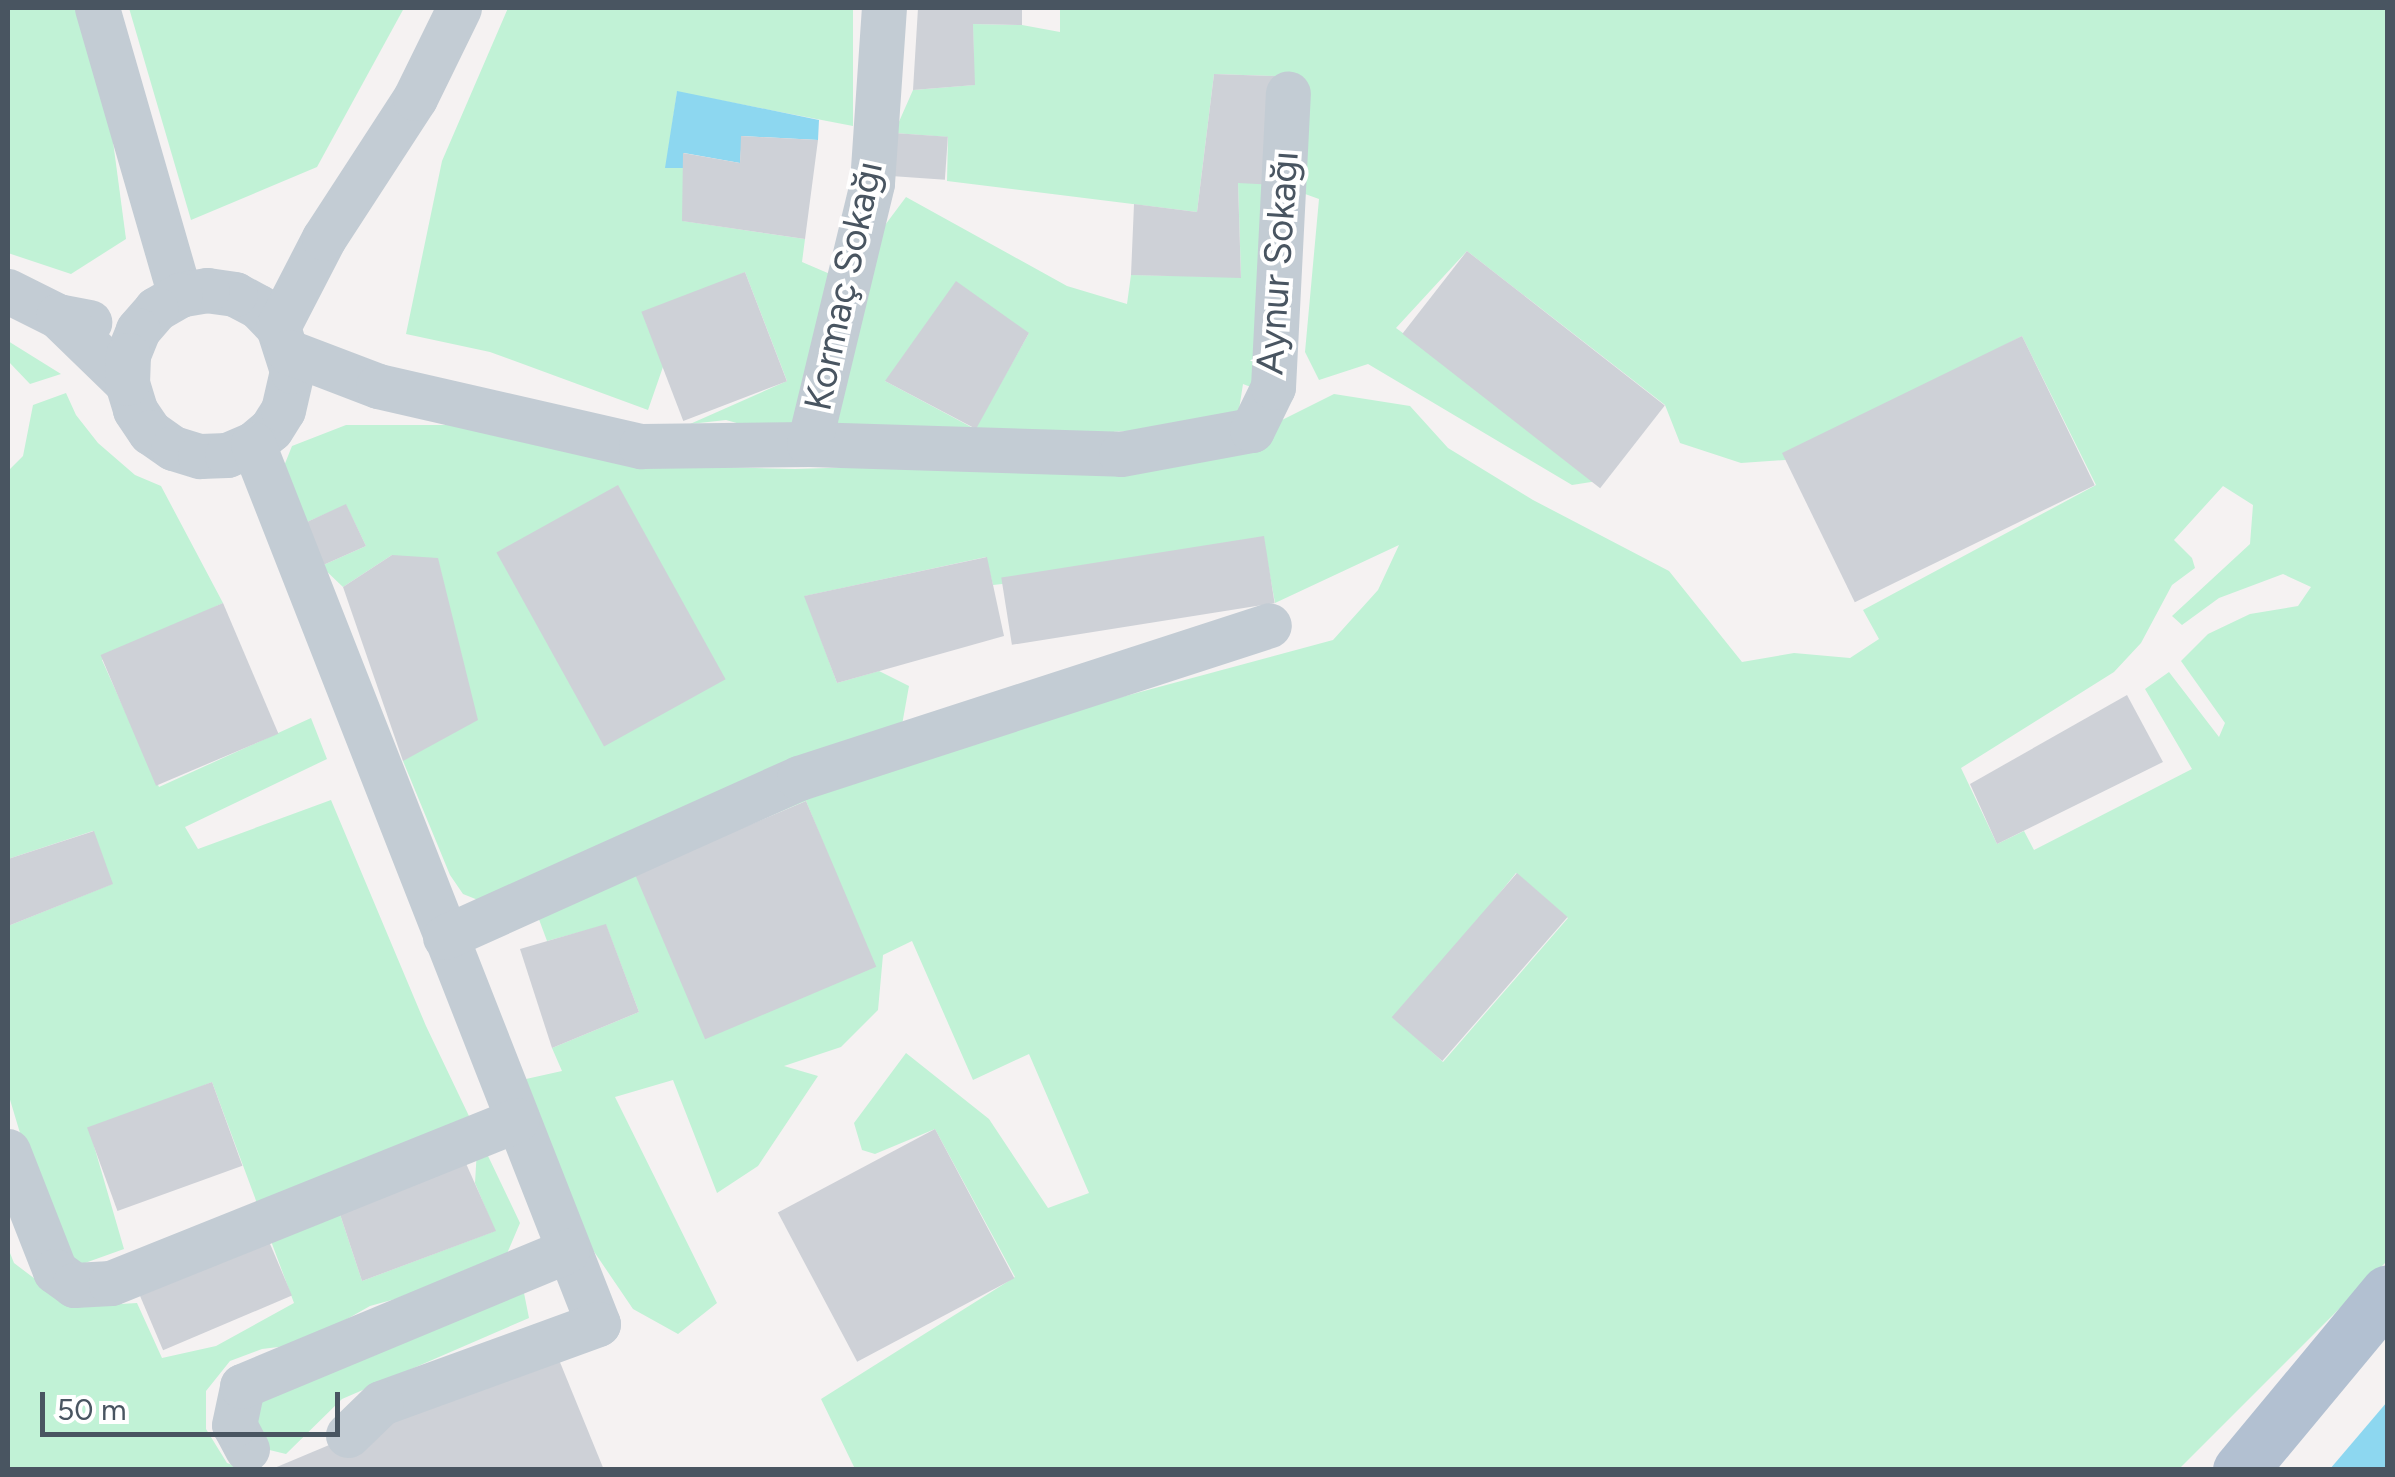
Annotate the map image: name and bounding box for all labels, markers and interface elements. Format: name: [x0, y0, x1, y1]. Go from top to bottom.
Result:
street label: Aynur Sokağı: [1247, 150, 1309, 376]
street label: Kormaç Sokağı: [795, 157, 893, 415]
scale bar: [45, 1372, 345, 1434]
text: 50 m: [57, 1391, 126, 1428]

